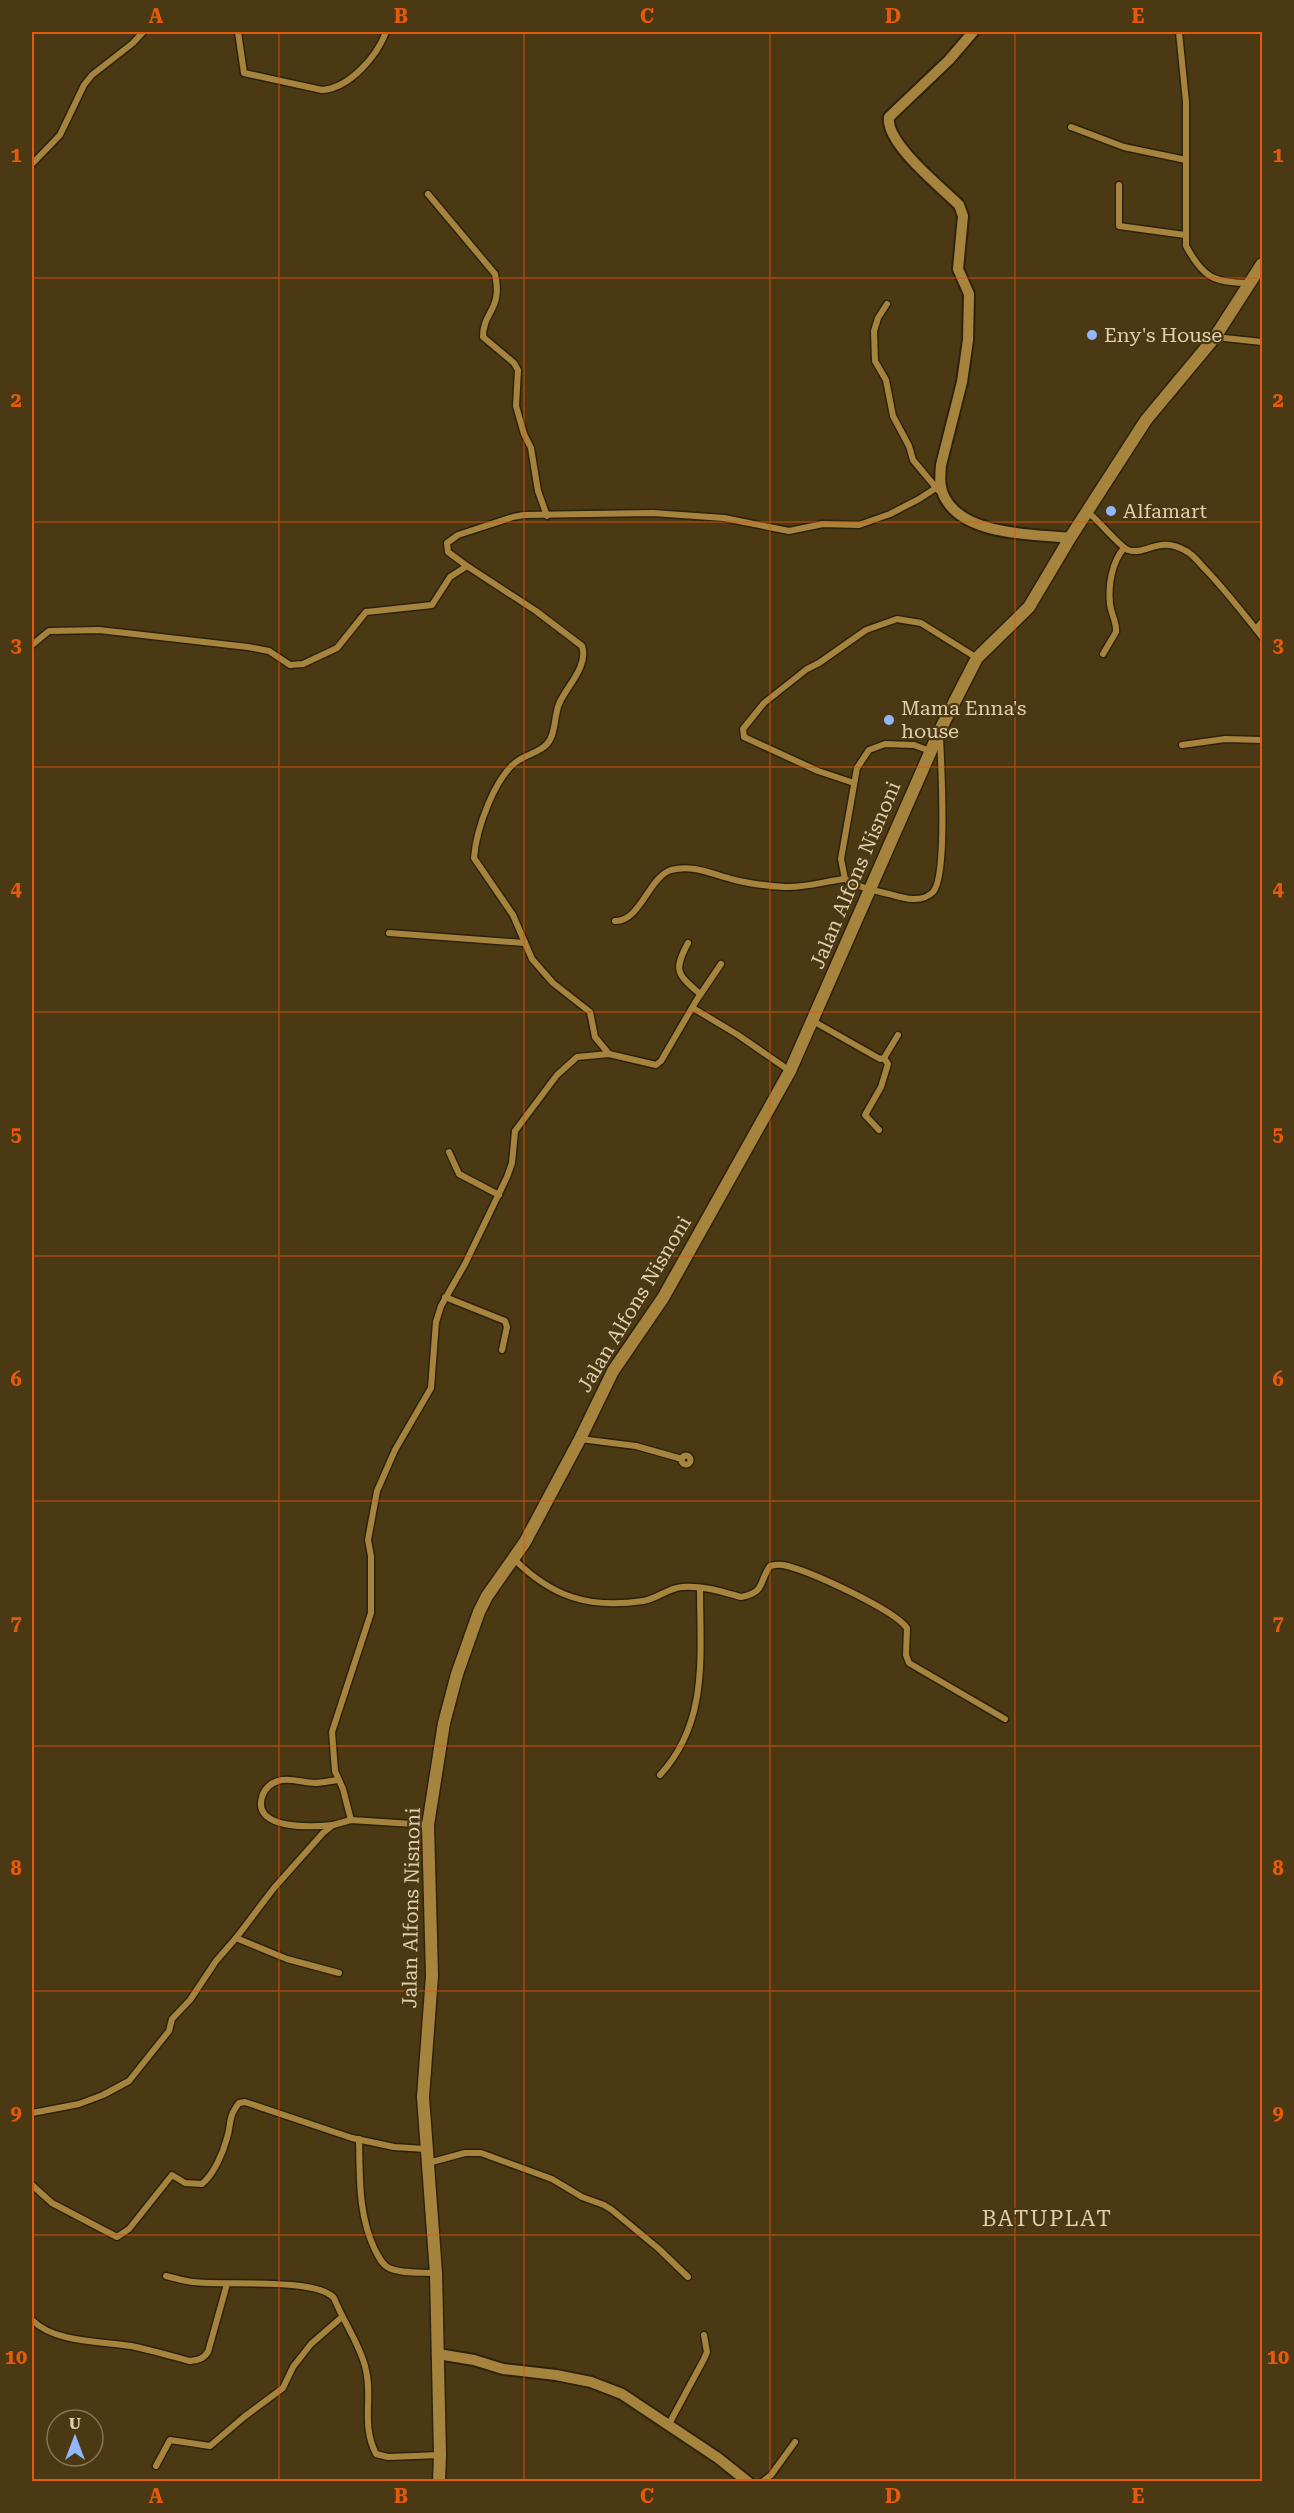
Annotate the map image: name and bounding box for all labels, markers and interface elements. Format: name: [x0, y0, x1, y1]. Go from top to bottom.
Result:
text: A: [149, 4, 164, 28]
text: B: [394, 4, 408, 28]
text: C: [640, 4, 654, 28]
text: D: [885, 4, 901, 28]
text: E: [1132, 4, 1145, 28]
text: 1: [10, 143, 22, 167]
text: 1: [1272, 143, 1284, 167]
place label: Eny's House: [1104, 323, 1222, 347]
marker: Eny's House: [1085, 328, 1099, 342]
text: 2: [10, 388, 22, 412]
text: 2: [1272, 388, 1284, 412]
place label: Alfamart: [1123, 499, 1207, 523]
marker: Alfamart: [1104, 504, 1118, 518]
text: 3: [10, 633, 22, 657]
text: 3: [1272, 633, 1284, 657]
place label: Mama Enna's house: [901, 696, 1026, 743]
marker: Mama Enna's house: [882, 713, 896, 727]
street label: Jalan Alfons Nisnoni: [805, 778, 905, 972]
text: 4: [10, 877, 22, 901]
text: 4: [1272, 877, 1284, 901]
text: 5: [10, 1122, 22, 1146]
text: 5: [1272, 1122, 1284, 1146]
street label: Jalan Alfons Nisnoni: [572, 1212, 696, 1396]
text: 6: [10, 1367, 22, 1391]
text: 6: [1272, 1367, 1284, 1391]
text: 7: [10, 1611, 22, 1635]
text: 7: [1272, 1611, 1284, 1635]
street label: Jalan Alfons Nisnoni: [397, 1807, 425, 2009]
text: 8: [10, 1856, 22, 1880]
text: 8: [1272, 1856, 1284, 1880]
text: 9: [10, 2101, 22, 2125]
text: 9: [1272, 2101, 1284, 2125]
district label: BATUPLAT: [982, 2206, 1112, 2231]
text: 10: [5, 2345, 27, 2369]
text: 10: [1267, 2345, 1289, 2369]
north arrow: [45, 2408, 105, 2468]
text: U: [69, 2414, 81, 2433]
text: A: [149, 2484, 164, 2508]
text: B: [394, 2484, 408, 2508]
text: C: [640, 2484, 654, 2508]
text: D: [885, 2484, 901, 2508]
text: E: [1132, 2484, 1145, 2508]

